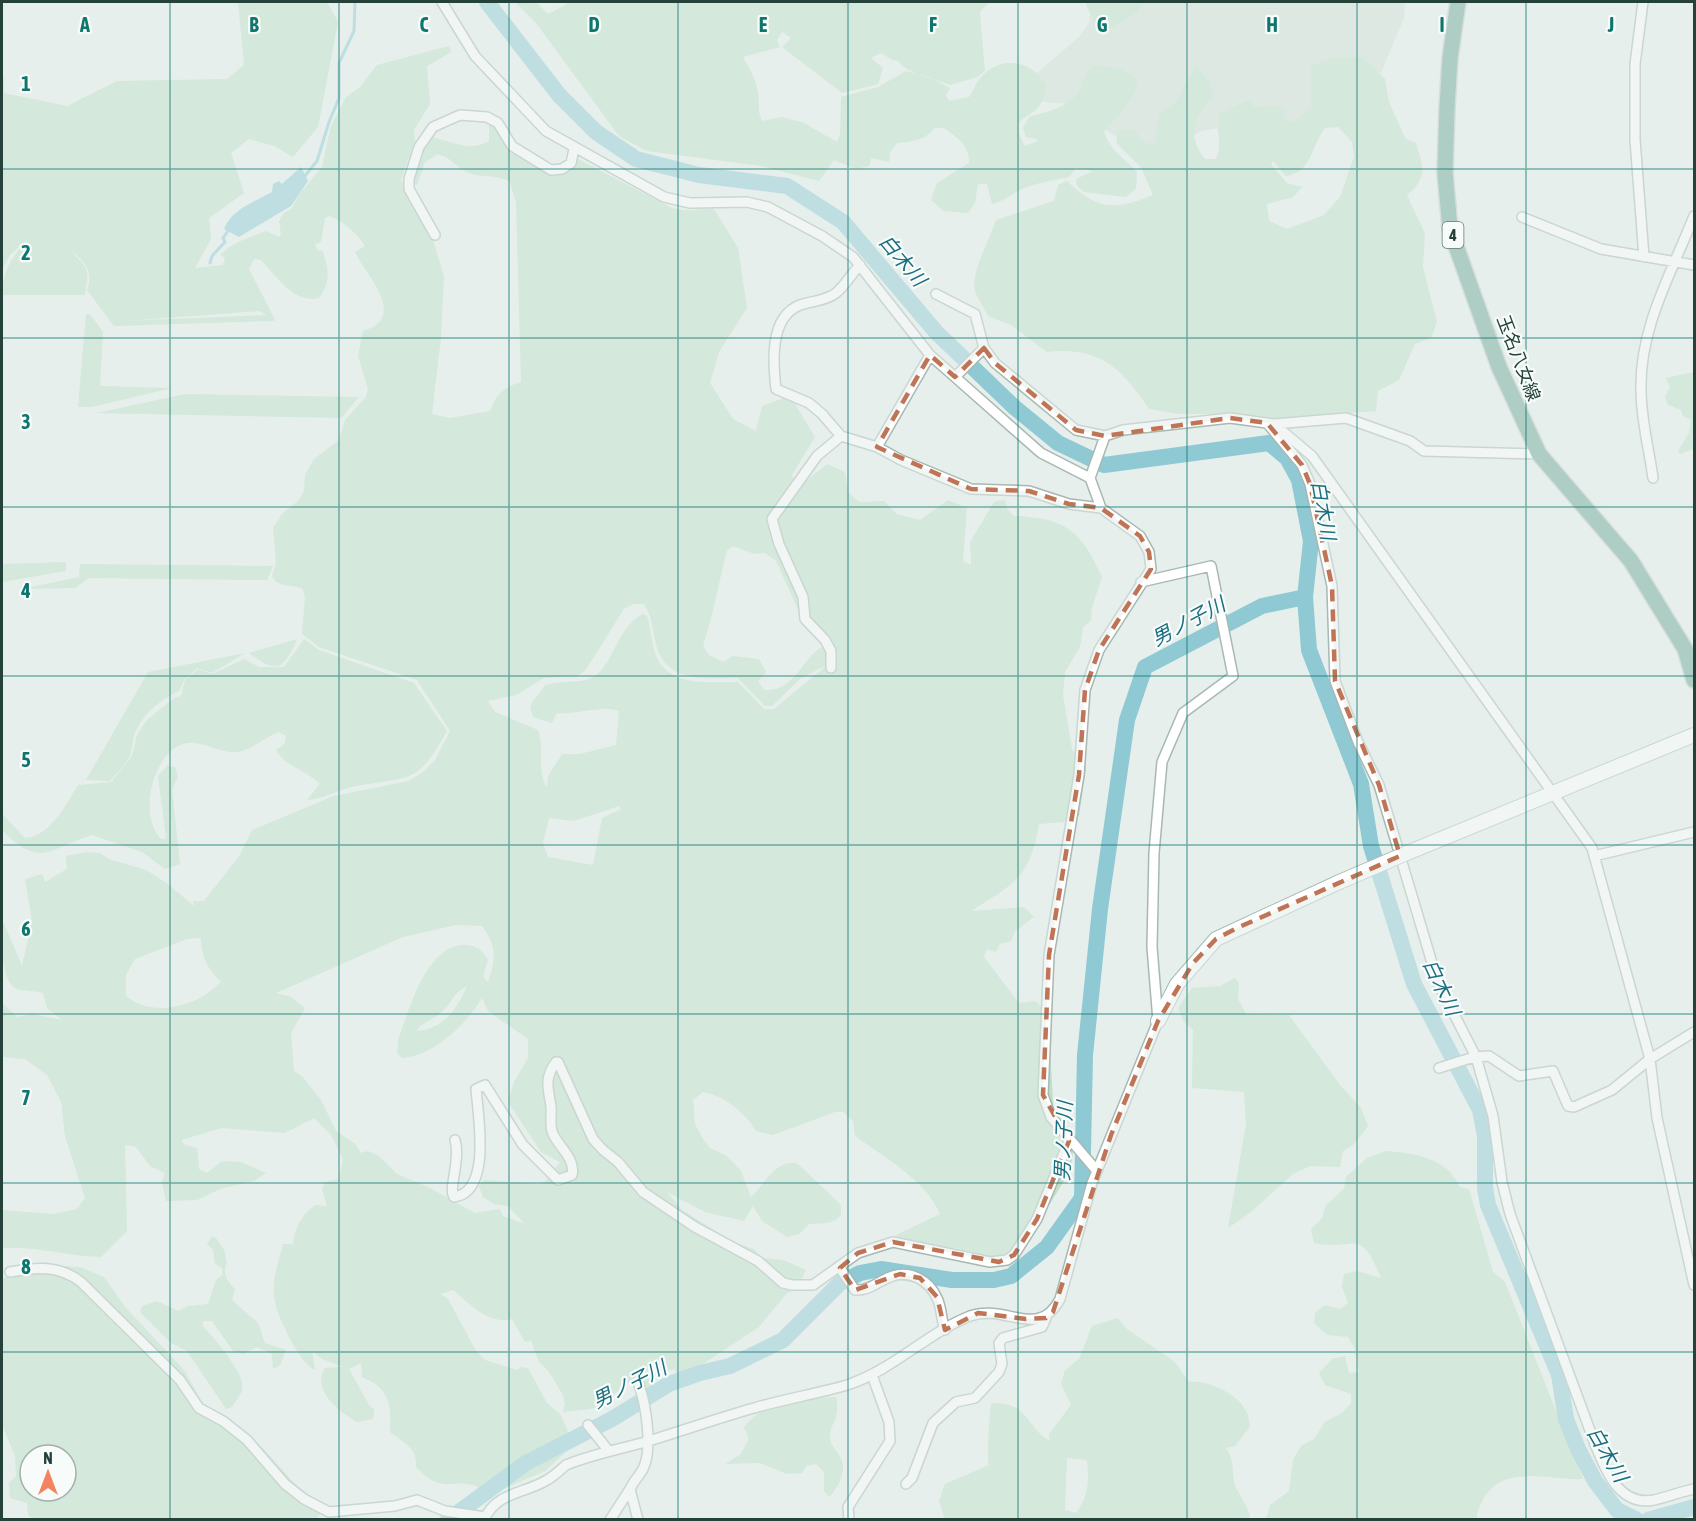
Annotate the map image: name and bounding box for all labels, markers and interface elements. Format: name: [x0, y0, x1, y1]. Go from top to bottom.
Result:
text: A: [79, 13, 90, 36]
text: B: [249, 13, 259, 36]
text: C: [420, 13, 429, 36]
text: D: [588, 13, 600, 36]
text: E: [759, 13, 768, 36]
text: F: [929, 13, 937, 36]
text: G: [1097, 13, 1108, 36]
text: H: [1266, 13, 1278, 36]
text: I: [1439, 13, 1445, 36]
text: J: [1607, 13, 1614, 36]
text: 1: [21, 72, 31, 95]
road number: 4: [1442, 222, 1464, 248]
water label: 白木川: [875, 230, 932, 292]
text: 2: [21, 241, 31, 264]
street label: 玉名八女線: [1493, 312, 1545, 404]
text: 3: [21, 410, 31, 433]
water label: 白木川: [1307, 478, 1341, 544]
text: 4: [20, 579, 31, 602]
water label: 男ノ子川: [1147, 591, 1230, 650]
text: 5: [21, 748, 31, 771]
text: 6: [21, 917, 31, 940]
water label: 白木川: [1419, 955, 1466, 1021]
text: 7: [21, 1086, 31, 1109]
water label: 男ノ子川: [1050, 1099, 1076, 1181]
text: 8: [21, 1255, 31, 1278]
water label: 男ノ子川: [588, 1355, 672, 1412]
water label: 白木川: [1583, 1422, 1634, 1487]
north arrow: [18, 1443, 78, 1503]
text: N: [43, 1449, 53, 1467]

